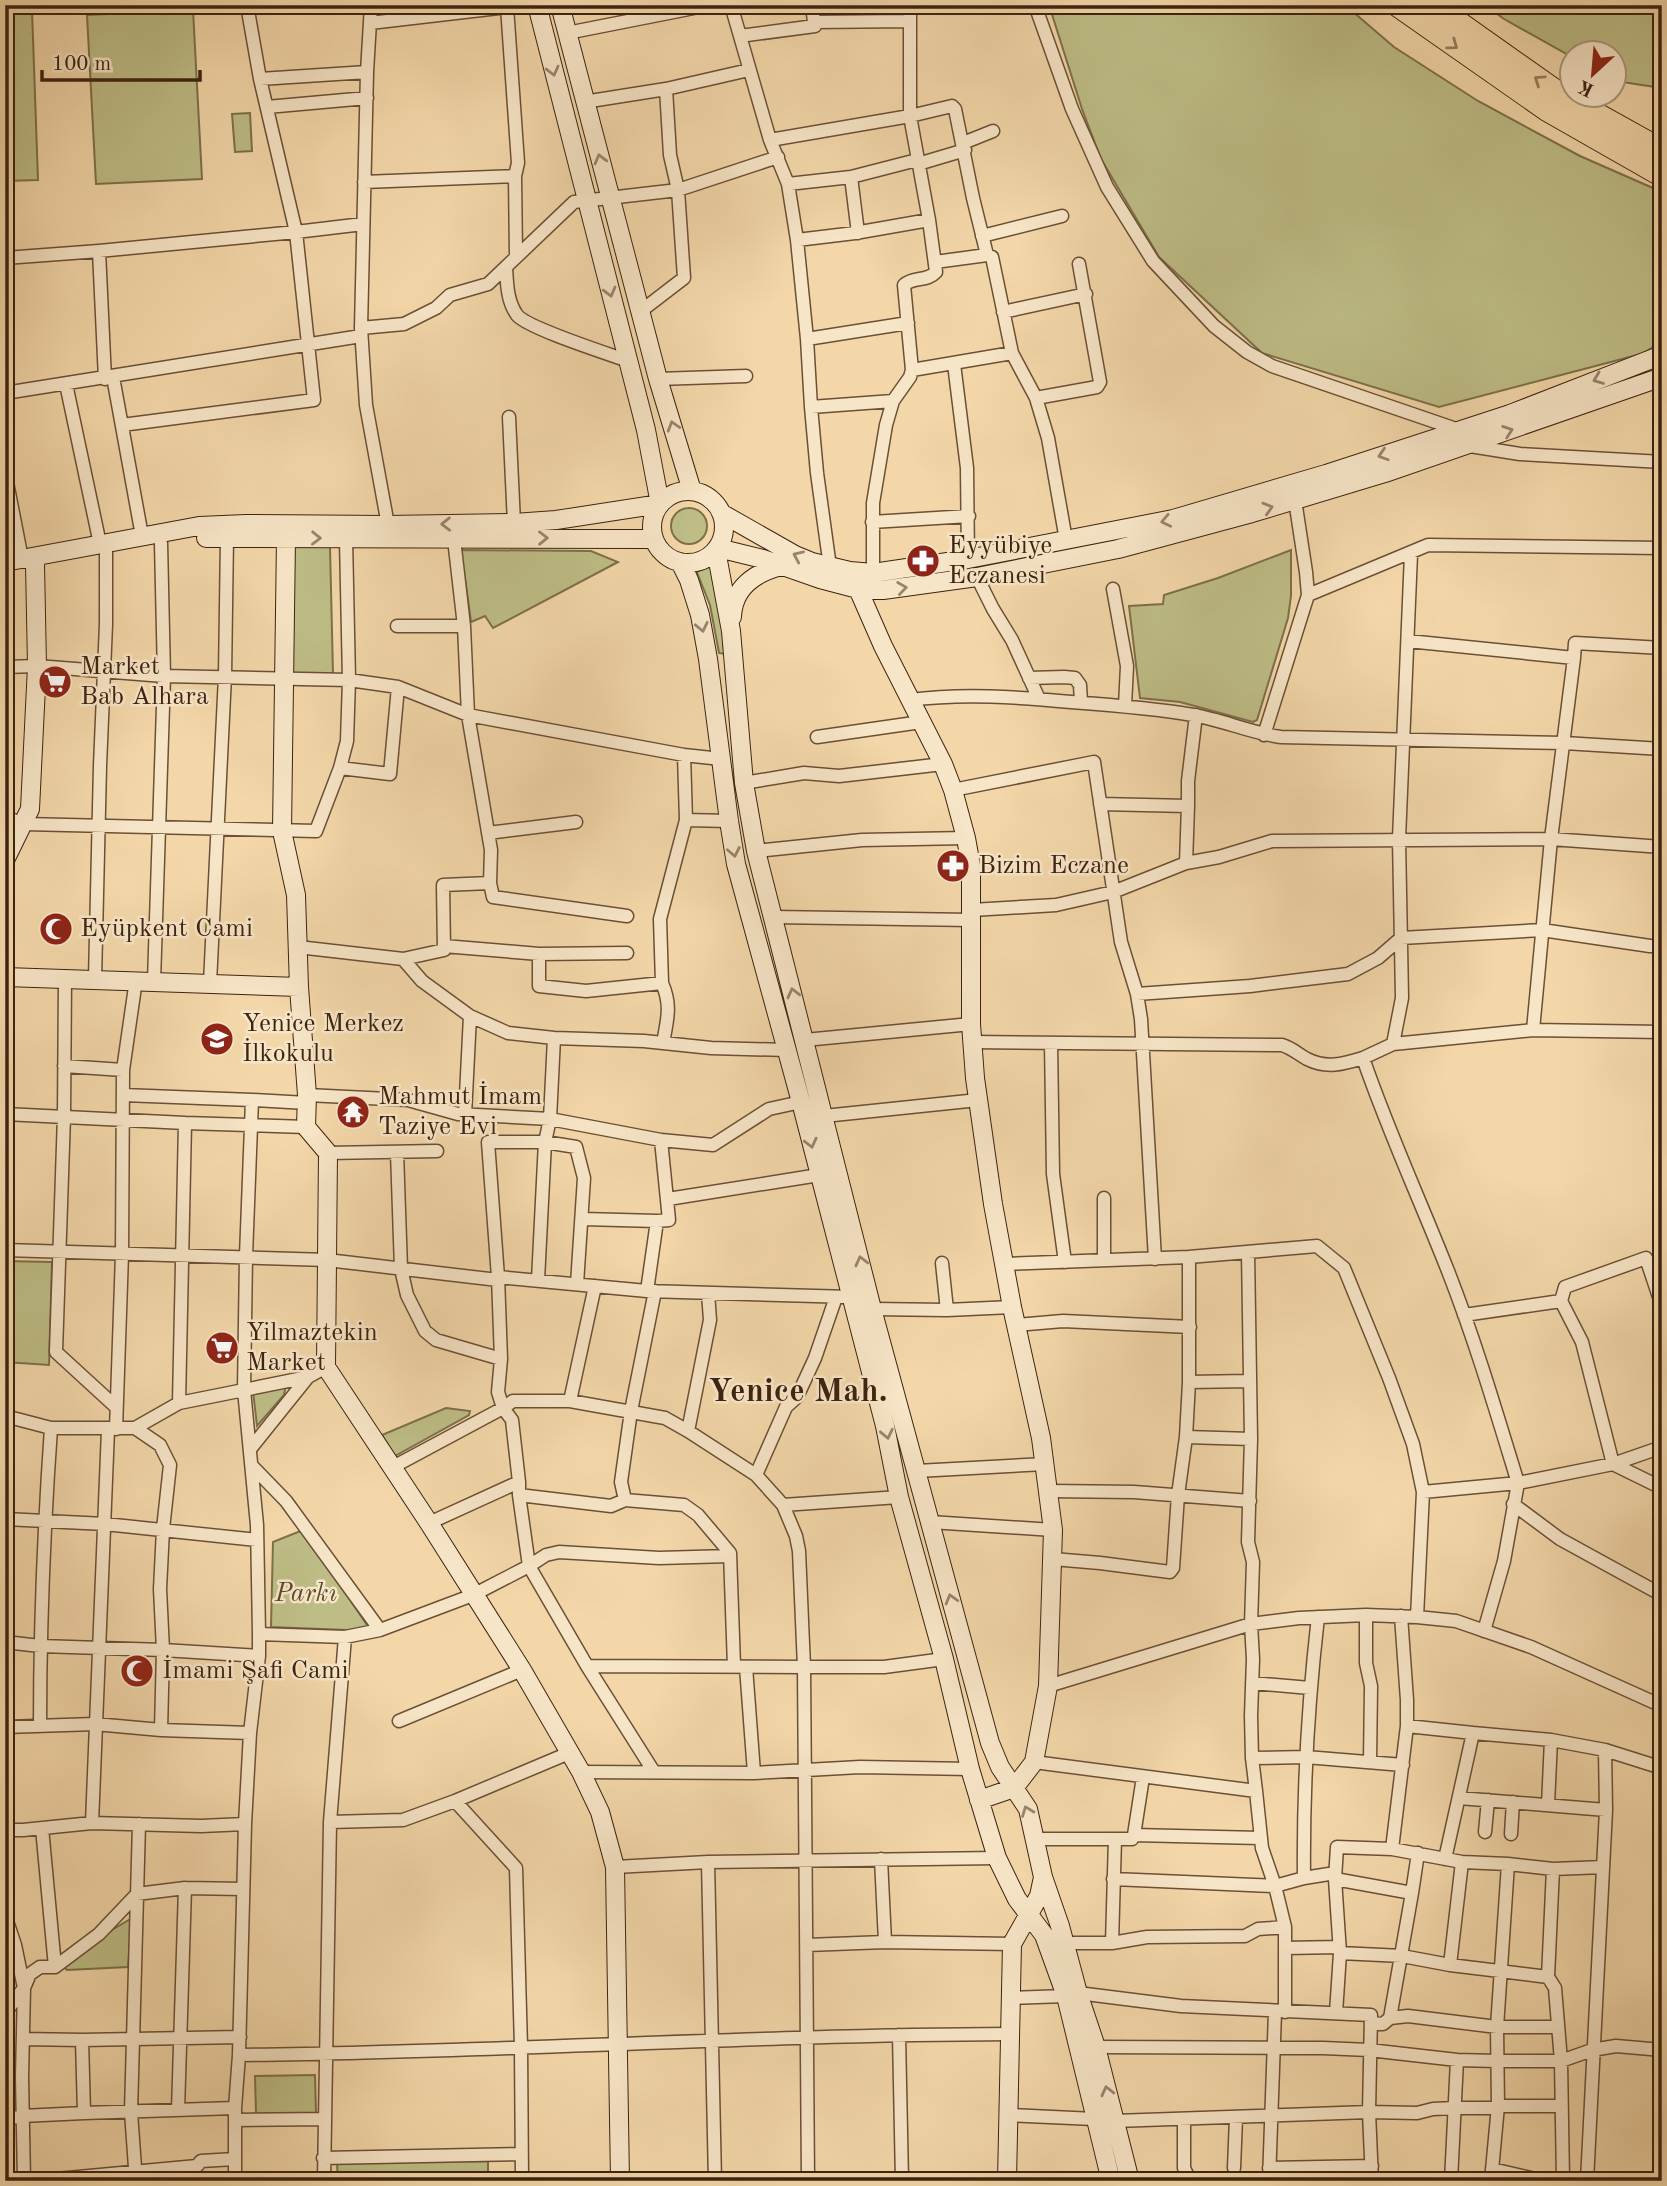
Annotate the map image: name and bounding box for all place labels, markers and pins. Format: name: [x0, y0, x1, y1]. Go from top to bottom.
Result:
place label: Eyyübiye Eczanesi: [948, 533, 1052, 589]
pharmacy icon: Eyyübiye Eczanesi: [904, 542, 942, 580]
place label: Market Bab Alhara: [80, 654, 209, 710]
supermarket icon: Market Bab Alhara: [36, 663, 74, 701]
pharmacy icon: Bizim Eczane: [934, 847, 972, 885]
place label: Bizim Eczane: [978, 853, 1129, 879]
mosque icon: Eyüpkent Cami: [37, 910, 75, 948]
place label: Eyüpkent Cami: [80, 916, 253, 942]
place label: Yenice Merkez İlkokulu: [242, 1011, 404, 1067]
school or university icon: Yenice Merkez İlkokulu: [198, 1020, 236, 1058]
place label: Mahmut İmam Taziye Evi: [378, 1081, 542, 1140]
temple icon: Mahmut İmam Taziye Evi: [334, 1093, 372, 1131]
place label: Yilmaztekin Market: [246, 1320, 378, 1376]
supermarket icon: Yilmaztekin Market: [203, 1329, 241, 1367]
mosque icon: İmami Şafi Cami: [118, 1652, 156, 1690]
place label: İmami Şafi Cami: [162, 1655, 349, 1684]

